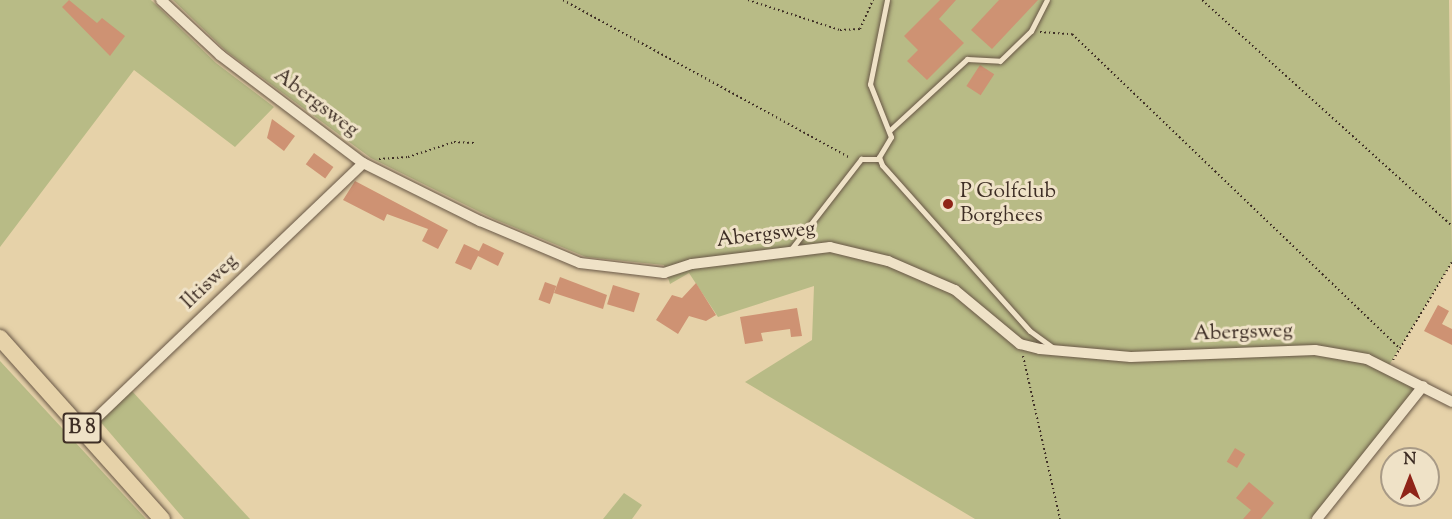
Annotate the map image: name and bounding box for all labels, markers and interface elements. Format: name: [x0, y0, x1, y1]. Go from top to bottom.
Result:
street label: Abergsweg: [269, 63, 363, 143]
place label: P Golfclub Borghees: [960, 179, 1056, 229]
marker: P Golfclub Borghees: [941, 197, 955, 211]
street label: Abergsweg: [715, 216, 817, 254]
street label: Iltisweg: [176, 249, 244, 315]
street label: Abergsweg: [1193, 319, 1293, 347]
road number: B 8: [62, 411, 101, 445]
north arrow: [1380, 447, 1440, 507]
text: N: [1404, 449, 1416, 472]

